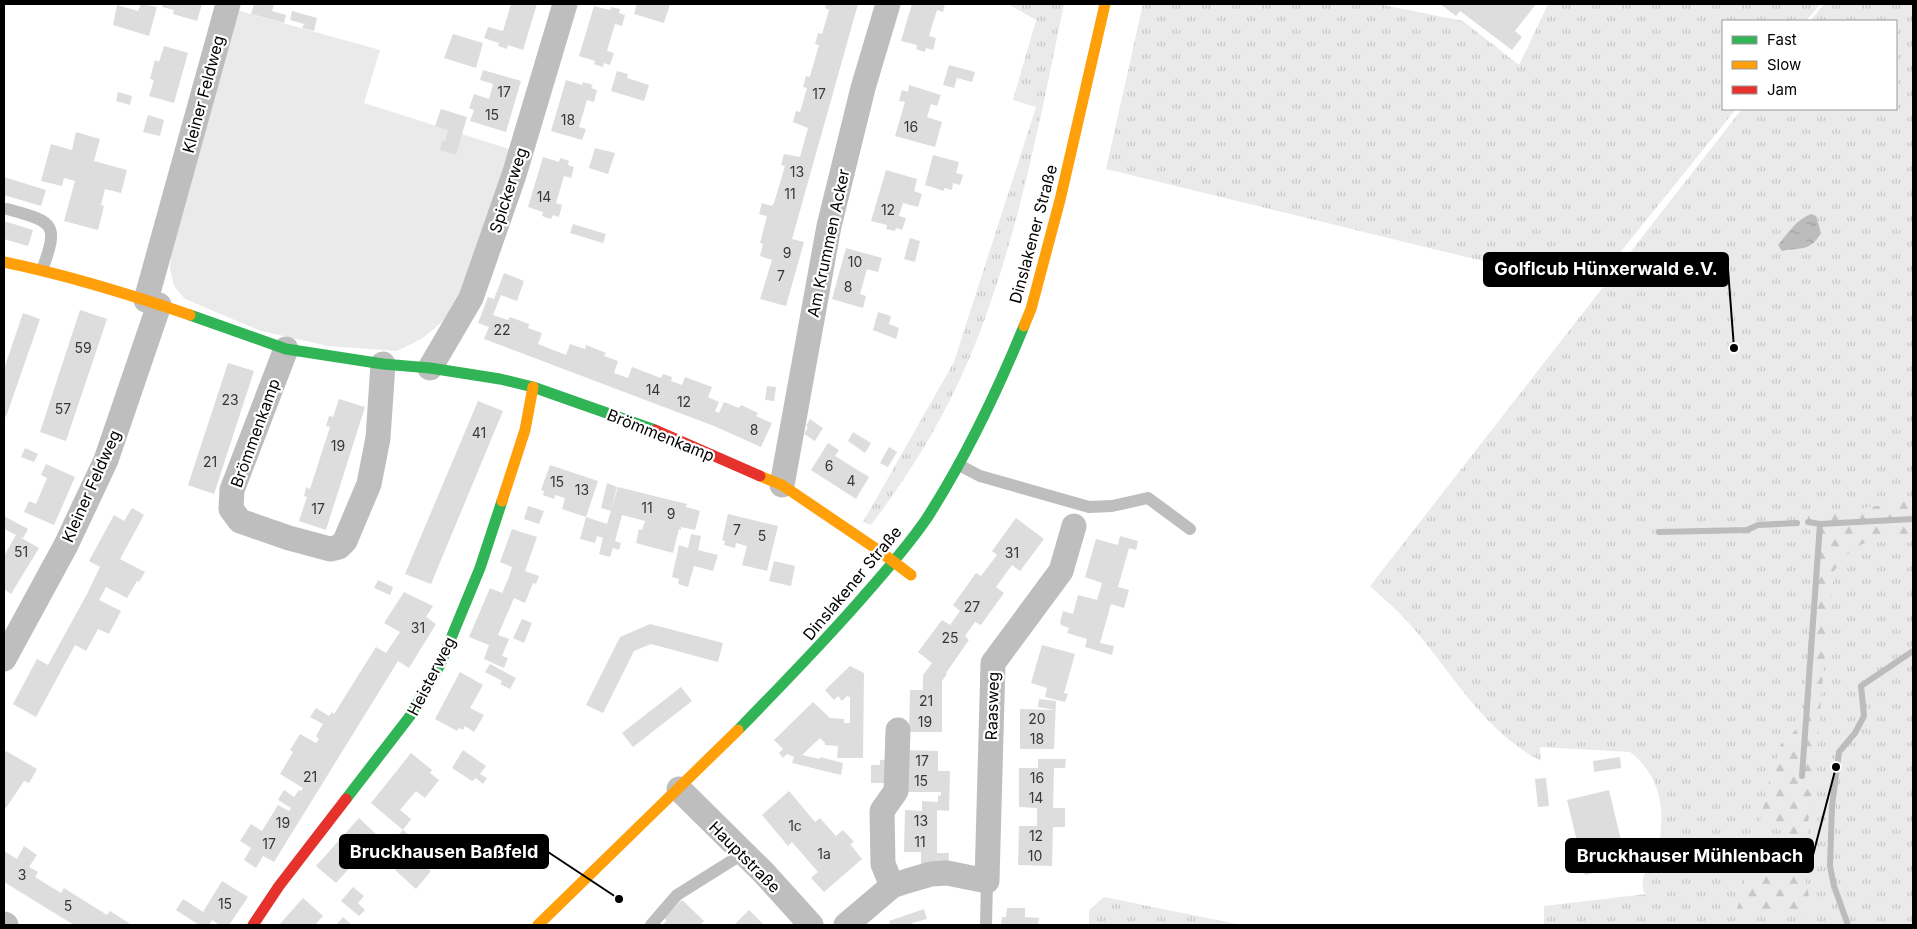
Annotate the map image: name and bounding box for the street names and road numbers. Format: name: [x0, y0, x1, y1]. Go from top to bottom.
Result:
street label: Kleiner Feldweg: [178, 33, 228, 155]
street label: Spickerweg: [485, 145, 531, 235]
street label: Dinslakener Straße: [1005, 162, 1061, 306]
street label: Am Krummen Acker: [803, 167, 853, 319]
street label: Brömmenkamp: [226, 376, 284, 490]
street label: Brömmenkamp: [604, 404, 718, 466]
street label: Kleiner Feldweg: [57, 427, 125, 545]
street label: Dinslakener Straße: [798, 522, 906, 644]
street label: Heisterweg: [403, 633, 459, 719]
street label: Raasweg: [981, 671, 1003, 741]
street label: Hauptstraße: [705, 817, 785, 897]

